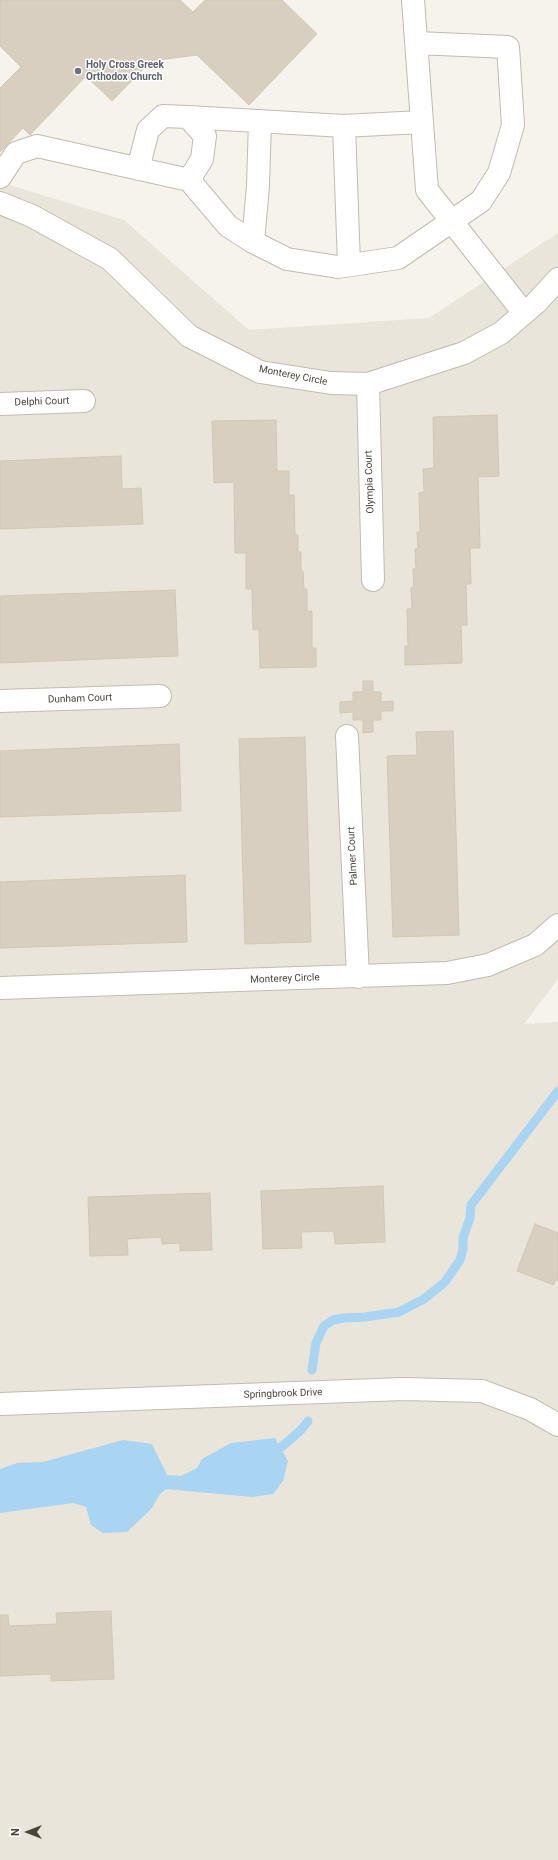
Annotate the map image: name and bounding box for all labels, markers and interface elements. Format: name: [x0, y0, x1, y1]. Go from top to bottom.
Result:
place label: Holy Cross Greek Orthodox Church: [86, 59, 164, 82]
marker: Holy Cross Greek Orthodox Church: [73, 66, 83, 76]
street label: Monterey Circle: [258, 363, 328, 389]
street label: Delphi Court: [14, 395, 70, 409]
street label: Olympia Court: [363, 450, 377, 514]
street label: Dunham Court: [48, 692, 112, 706]
street label: Palmer Court: [345, 826, 361, 886]
street label: Monterey Circle: [250, 972, 320, 986]
street label: Springbrook Drive: [243, 1387, 323, 1401]
north arrow: [8, 1812, 48, 1852]
text: N: [9, 1828, 22, 1836]

